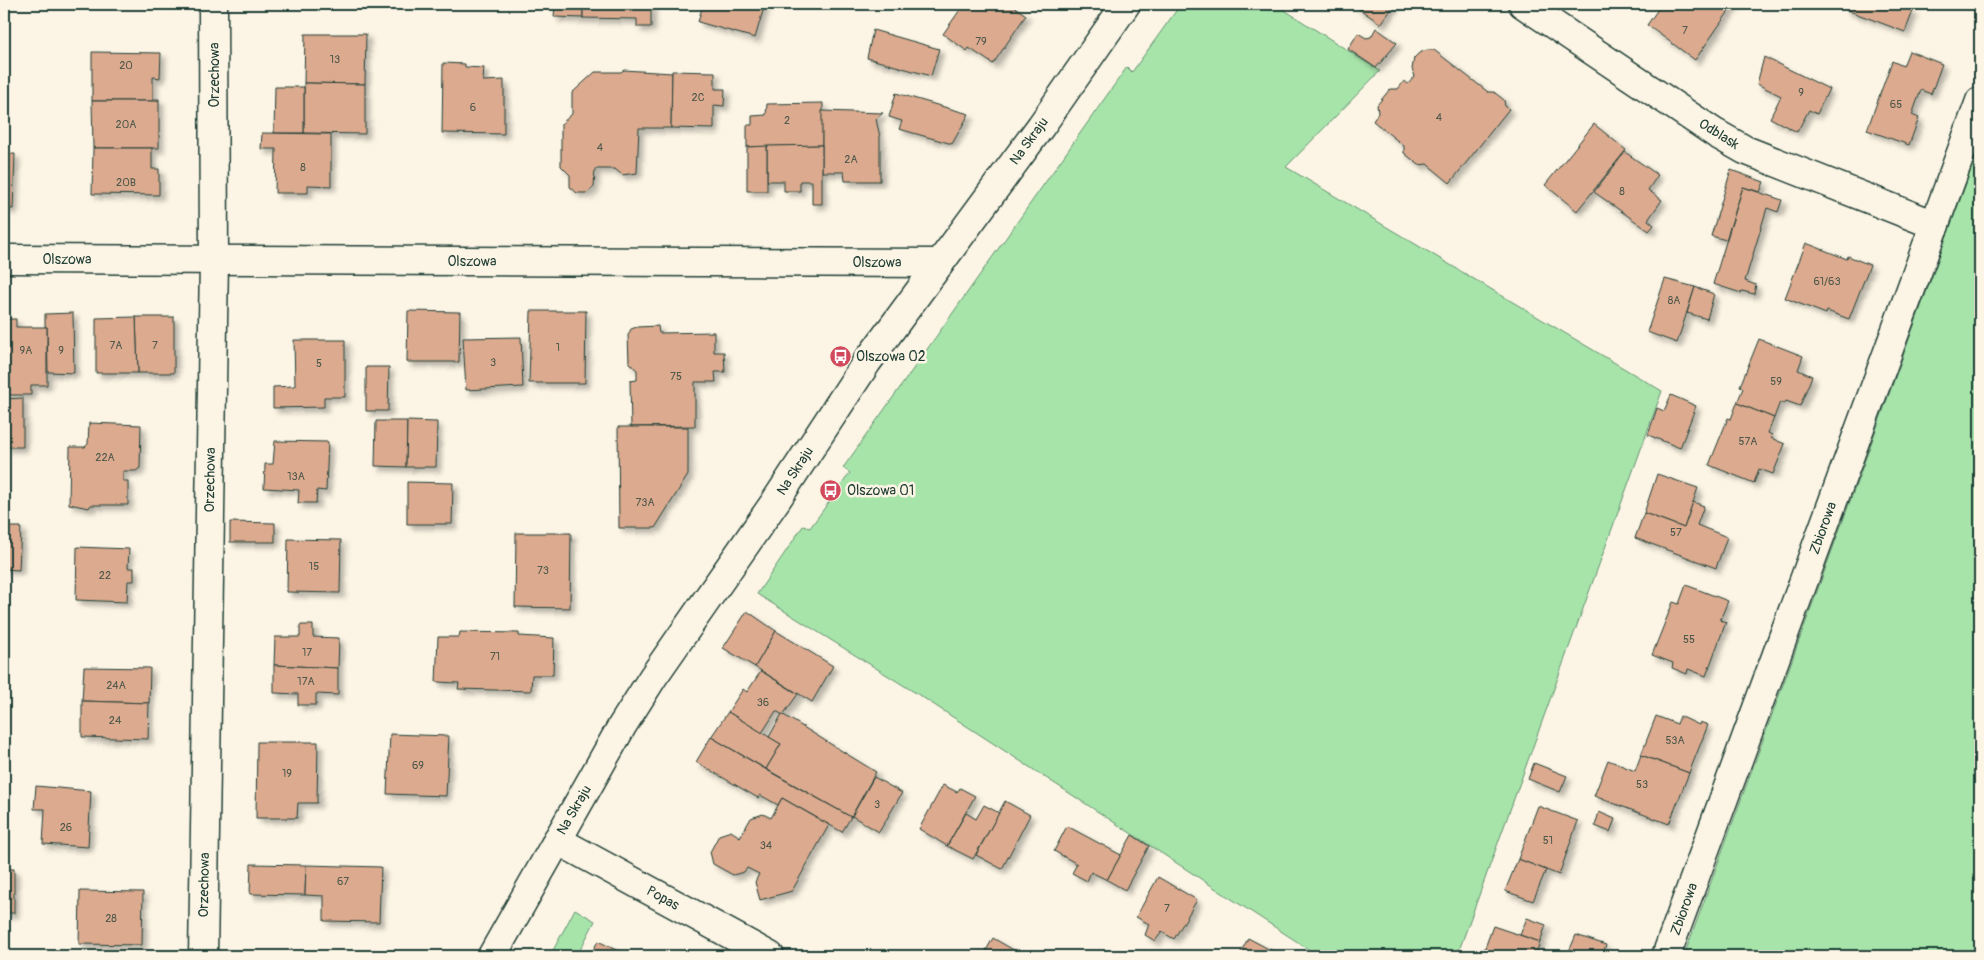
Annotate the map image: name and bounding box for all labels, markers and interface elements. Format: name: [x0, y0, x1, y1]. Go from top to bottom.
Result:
house number: 7: [1682, 24, 1688, 37]
house number: 79: [975, 35, 987, 48]
street label: Orzechowa: [206, 42, 223, 108]
house number: 13: [330, 53, 340, 66]
house number: 20: [119, 59, 133, 72]
house number: 9: [1798, 86, 1804, 99]
house number: 2C: [692, 91, 705, 104]
house number: 65: [1890, 98, 1902, 111]
house number: 6: [470, 101, 476, 114]
house number: 4: [1436, 111, 1443, 124]
house number: 2: [784, 114, 790, 127]
street label: Na Skraju: [1006, 114, 1052, 168]
street label: Odblask: [1696, 115, 1743, 153]
house number: 20A: [116, 118, 136, 131]
house number: 4: [597, 141, 604, 154]
house number: 2A: [844, 153, 858, 166]
house number: 8: [300, 161, 306, 174]
house number: 20B: [116, 176, 136, 189]
house number: 8: [1619, 185, 1625, 198]
street label: Olszowa: [42, 251, 92, 268]
street label: Olszowa: [447, 253, 497, 270]
street label: Olszowa: [852, 254, 902, 271]
house number: 61/63: [1813, 275, 1841, 288]
house number: 8A: [1668, 294, 1680, 307]
house number: 7A: [110, 339, 122, 352]
house number: 7: [152, 339, 158, 352]
house number: 1: [556, 341, 560, 354]
house number: 9A: [20, 344, 32, 357]
house number: 9: [58, 344, 64, 357]
bus stop icon: Olszowa 02: [828, 344, 852, 368]
place label: Olszowa 02: [856, 348, 926, 365]
house number: 3: [490, 356, 496, 369]
house number: 5: [316, 357, 322, 370]
house number: 75: [670, 370, 682, 383]
house number: 59: [1770, 375, 1782, 388]
house number: 57A: [1739, 435, 1757, 448]
street label: Na Skraju: [773, 444, 817, 498]
street label: Orzechowa: [201, 447, 219, 513]
house number: 22A: [95, 451, 115, 464]
house number: 13A: [287, 470, 305, 483]
bus stop icon: Olszowa 01: [819, 478, 843, 502]
place label: Olszowa 01: [847, 482, 914, 499]
house number: 73A: [635, 496, 655, 509]
street label: Zbiorowa: [1806, 499, 1840, 557]
house number: 57: [1670, 526, 1682, 539]
house number: 15: [309, 560, 319, 573]
house number: 73: [537, 564, 549, 577]
house number: 22: [99, 569, 111, 582]
house number: 55: [1683, 633, 1695, 646]
house number: 17: [302, 646, 312, 659]
house number: 71: [490, 650, 500, 663]
house number: 17A: [297, 675, 315, 688]
house number: 24A: [106, 679, 126, 692]
house number: 36: [757, 696, 769, 709]
house number: 24: [109, 714, 122, 727]
house number: 53A: [1665, 734, 1685, 747]
house number: 69: [412, 759, 424, 772]
house number: 19: [282, 767, 292, 780]
house number: 53: [1636, 778, 1648, 791]
street label: Na Skraju: [553, 782, 595, 838]
house number: 3: [874, 798, 880, 811]
house number: 26: [60, 821, 72, 834]
house number: 51: [1543, 834, 1553, 847]
house number: 34: [760, 839, 773, 852]
street label: Orzechowa: [195, 852, 213, 918]
house number: 67: [337, 875, 349, 888]
street label: Zbiorowa: [1667, 880, 1701, 938]
street label: Popas: [644, 882, 683, 914]
house number: 7: [1164, 902, 1170, 915]
house number: 28: [105, 912, 117, 925]

